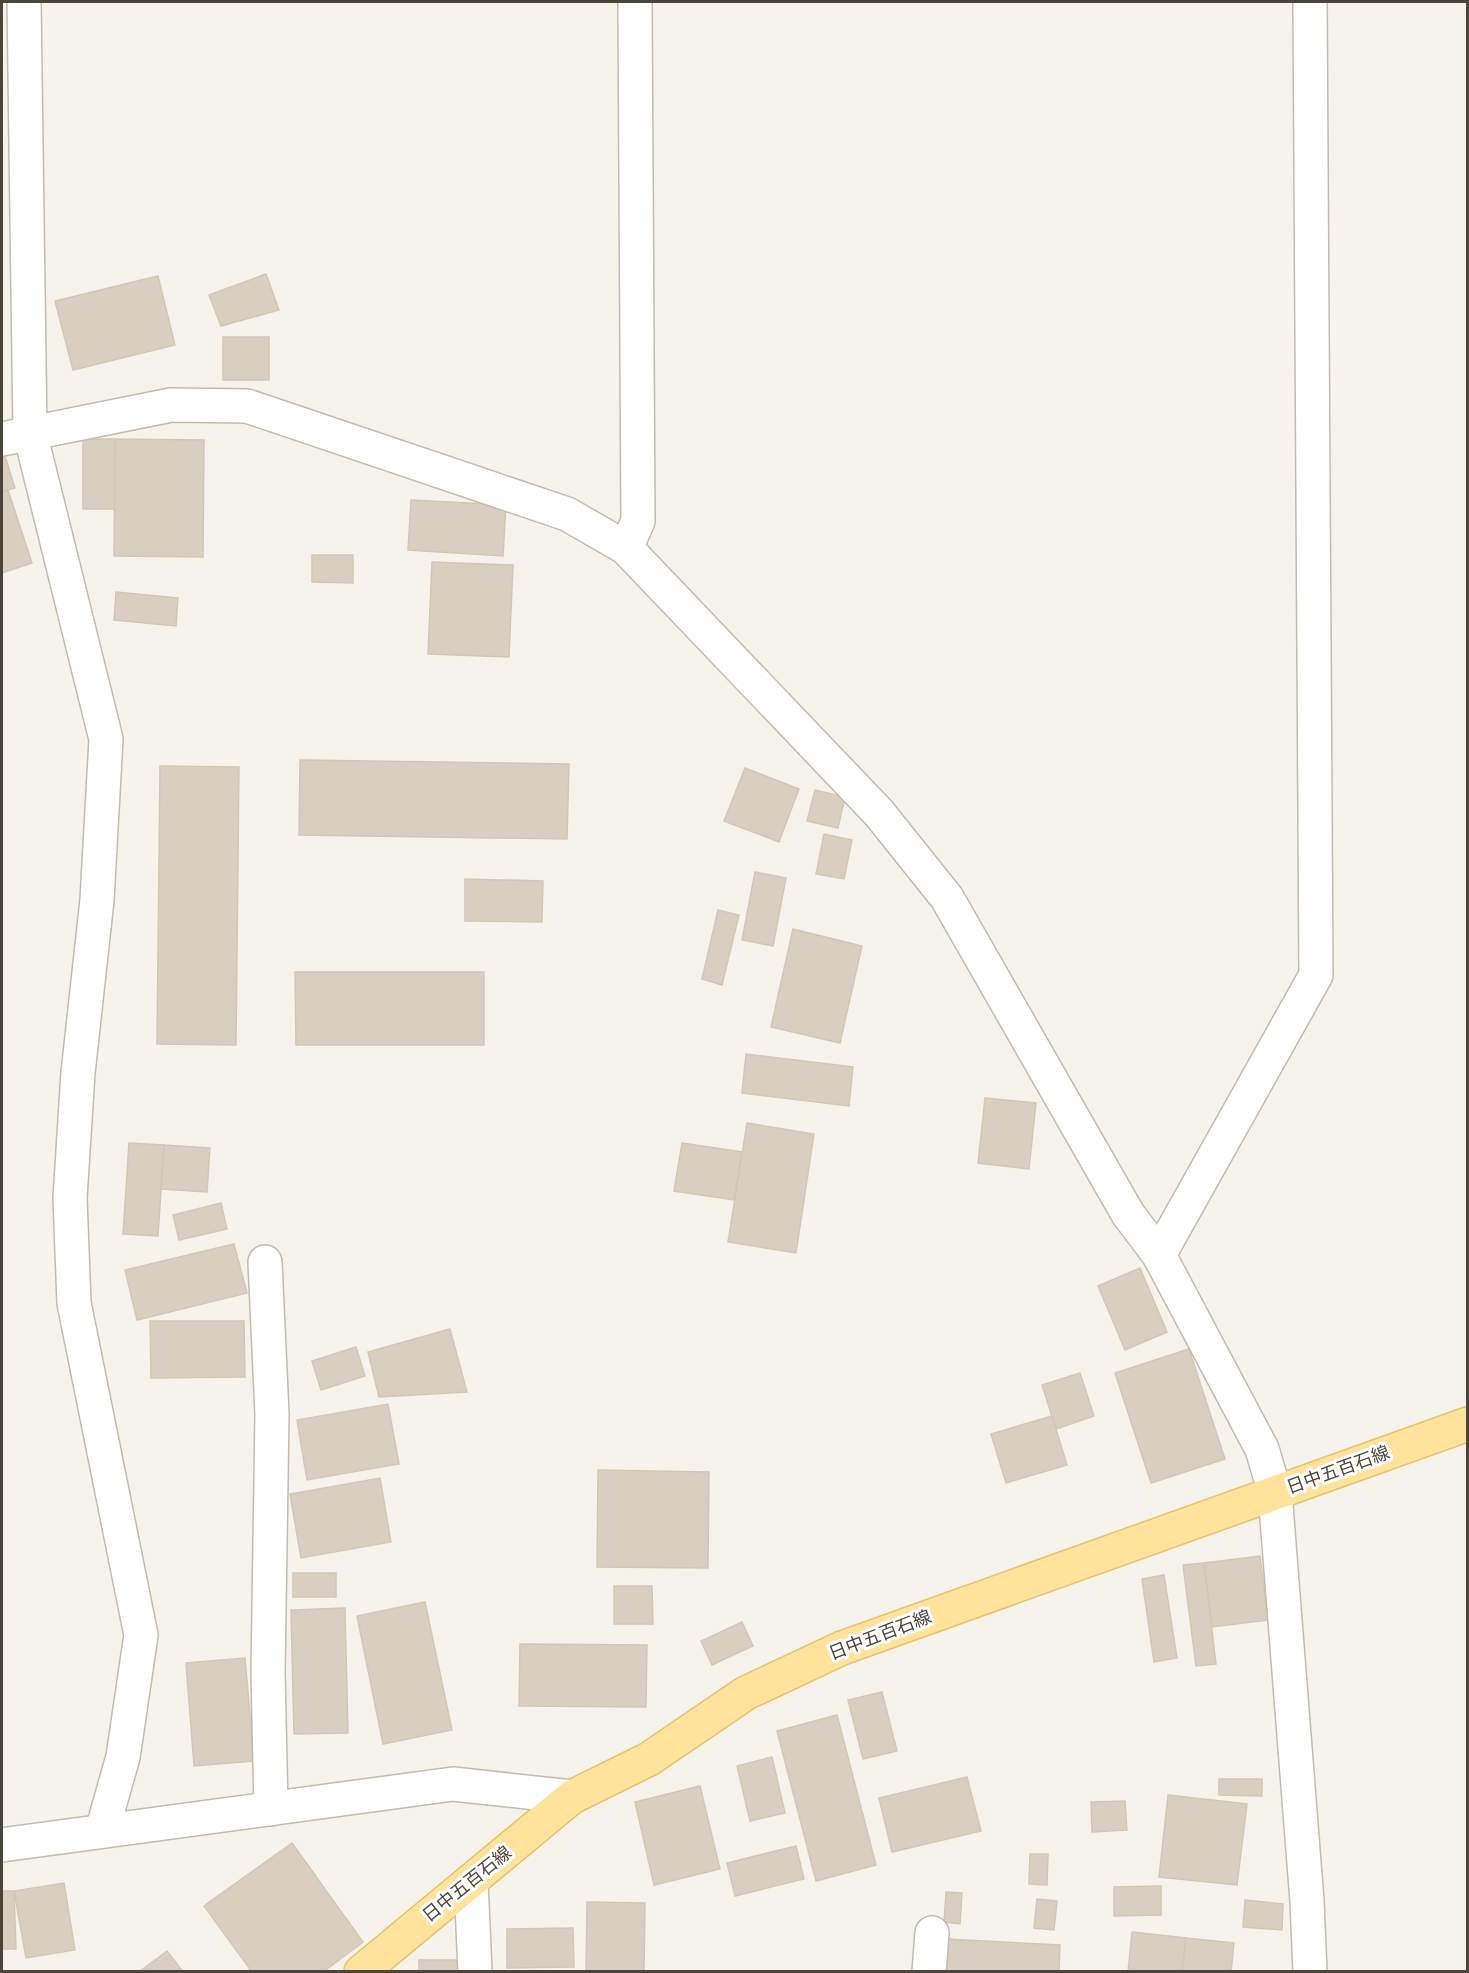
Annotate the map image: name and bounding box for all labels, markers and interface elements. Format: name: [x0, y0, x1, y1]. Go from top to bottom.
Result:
street label: 日中五百石線: [1283, 1441, 1393, 1499]
street label: 日中五百石線: [826, 1605, 934, 1665]
street label: 日中五百石線: [418, 1841, 516, 1927]

